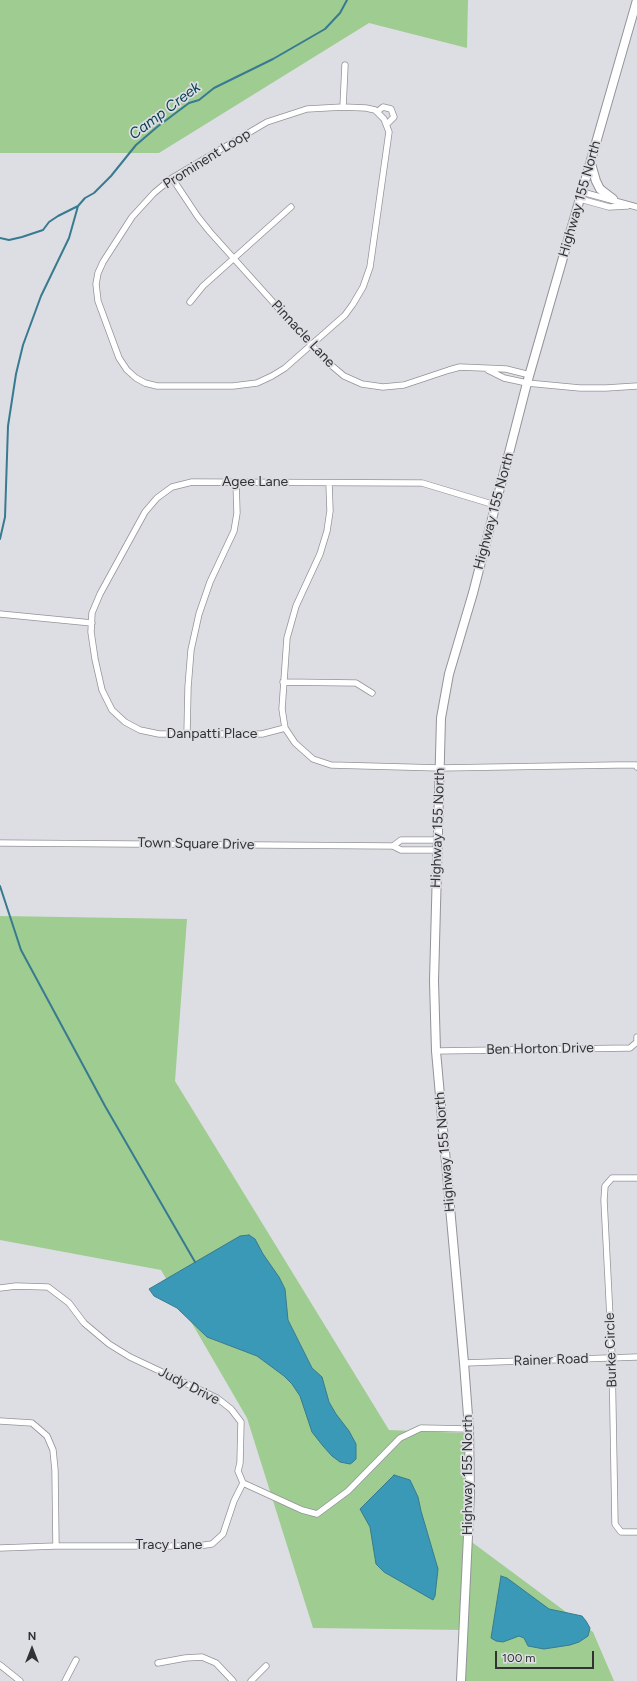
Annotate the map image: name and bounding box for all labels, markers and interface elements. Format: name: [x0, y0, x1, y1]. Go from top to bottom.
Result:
water label: Camp Creek: [126, 78, 204, 144]
street label: Prominent Loop: [160, 125, 254, 193]
street label: Highway 155 North: [555, 139, 605, 259]
street label: Pinnacle Lane: [268, 297, 338, 371]
street label: Highway 155 North: [470, 451, 518, 571]
street label: Agee Lane: [222, 474, 288, 490]
street label: Danpatti Place: [167, 726, 257, 742]
street label: Highway 155 North: [428, 767, 448, 889]
street label: Town Square Drive: [137, 835, 255, 853]
street label: Ben Horton Drive: [486, 1040, 594, 1058]
street label: Highway 155 North: [431, 1091, 459, 1213]
street label: Burke Circle: [601, 1312, 621, 1388]
street label: Rainer Road: [513, 1350, 589, 1370]
street label: Judy Drive: [156, 1363, 222, 1409]
street label: Highway 155 North: [460, 1415, 476, 1535]
street label: Tracy Lane: [135, 1537, 203, 1553]
north arrow: [12, 1629, 52, 1669]
text: N: [28, 1630, 36, 1643]
scale bar: [497, 1643, 596, 1669]
text: 100 m: [502, 1651, 536, 1665]

